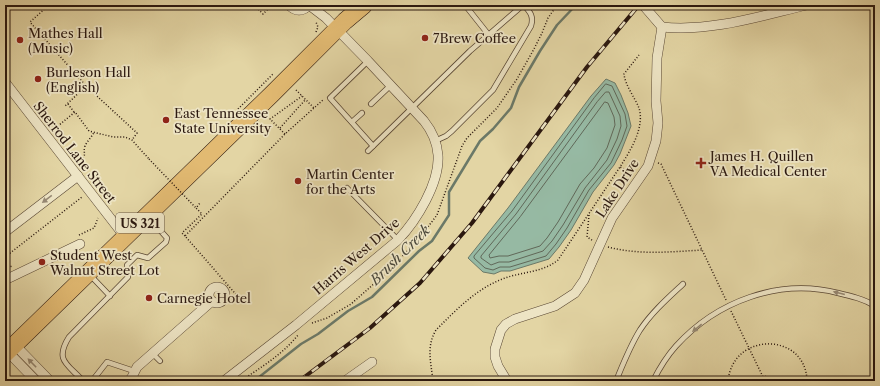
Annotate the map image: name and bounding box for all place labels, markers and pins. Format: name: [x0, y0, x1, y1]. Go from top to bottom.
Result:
place label: Mathes Hall (Music): [28, 25, 103, 56]
place label: 7Brew Coffee: [433, 30, 516, 46]
marker: 7Brew Coffee: [420, 33, 430, 43]
marker: Mathes Hall (Music): [15, 35, 25, 45]
place label: Burleson Hall (English): [46, 64, 131, 95]
marker: Burleson Hall (English): [33, 74, 43, 84]
place label: East Tennessee State University: [174, 105, 272, 136]
marker: East Tennessee State University: [161, 115, 171, 125]
place label: James H. Quillen VA Medical Center: [708, 148, 827, 179]
marker: James H. Quillen VA Medical Center: [695, 157, 707, 169]
place label: Martin Center for the Arts: [306, 166, 395, 197]
marker: Martin Center for the Arts: [293, 176, 303, 186]
place label: Student West Walnut Street Lot: [49, 247, 160, 278]
marker: Student West Walnut Street Lot: [37, 257, 47, 267]
place label: Carnegie Hotel: [157, 290, 251, 306]
marker: Carnegie Hotel: [144, 293, 154, 303]

